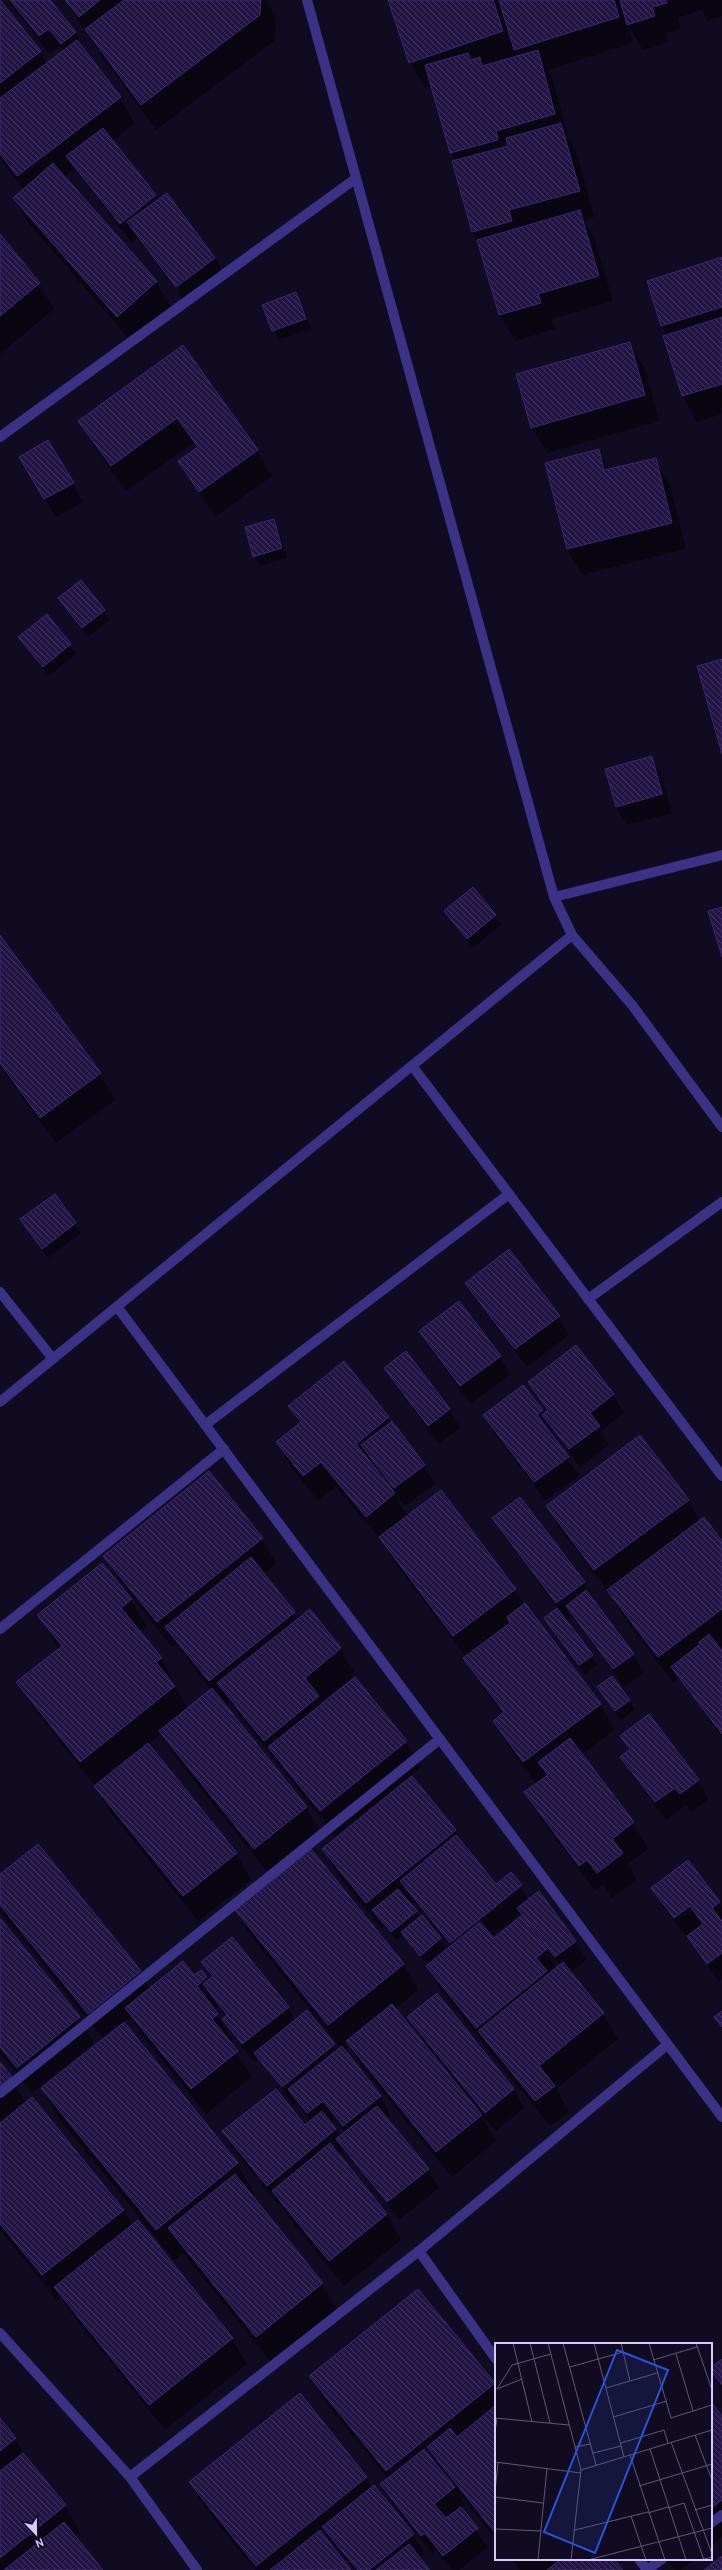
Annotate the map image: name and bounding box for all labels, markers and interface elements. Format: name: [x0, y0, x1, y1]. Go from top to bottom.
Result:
inset map: [495, 2343, 712, 2560]
north arrow: [16, 2514, 56, 2554]
text: N: [34, 2535, 46, 2551]

